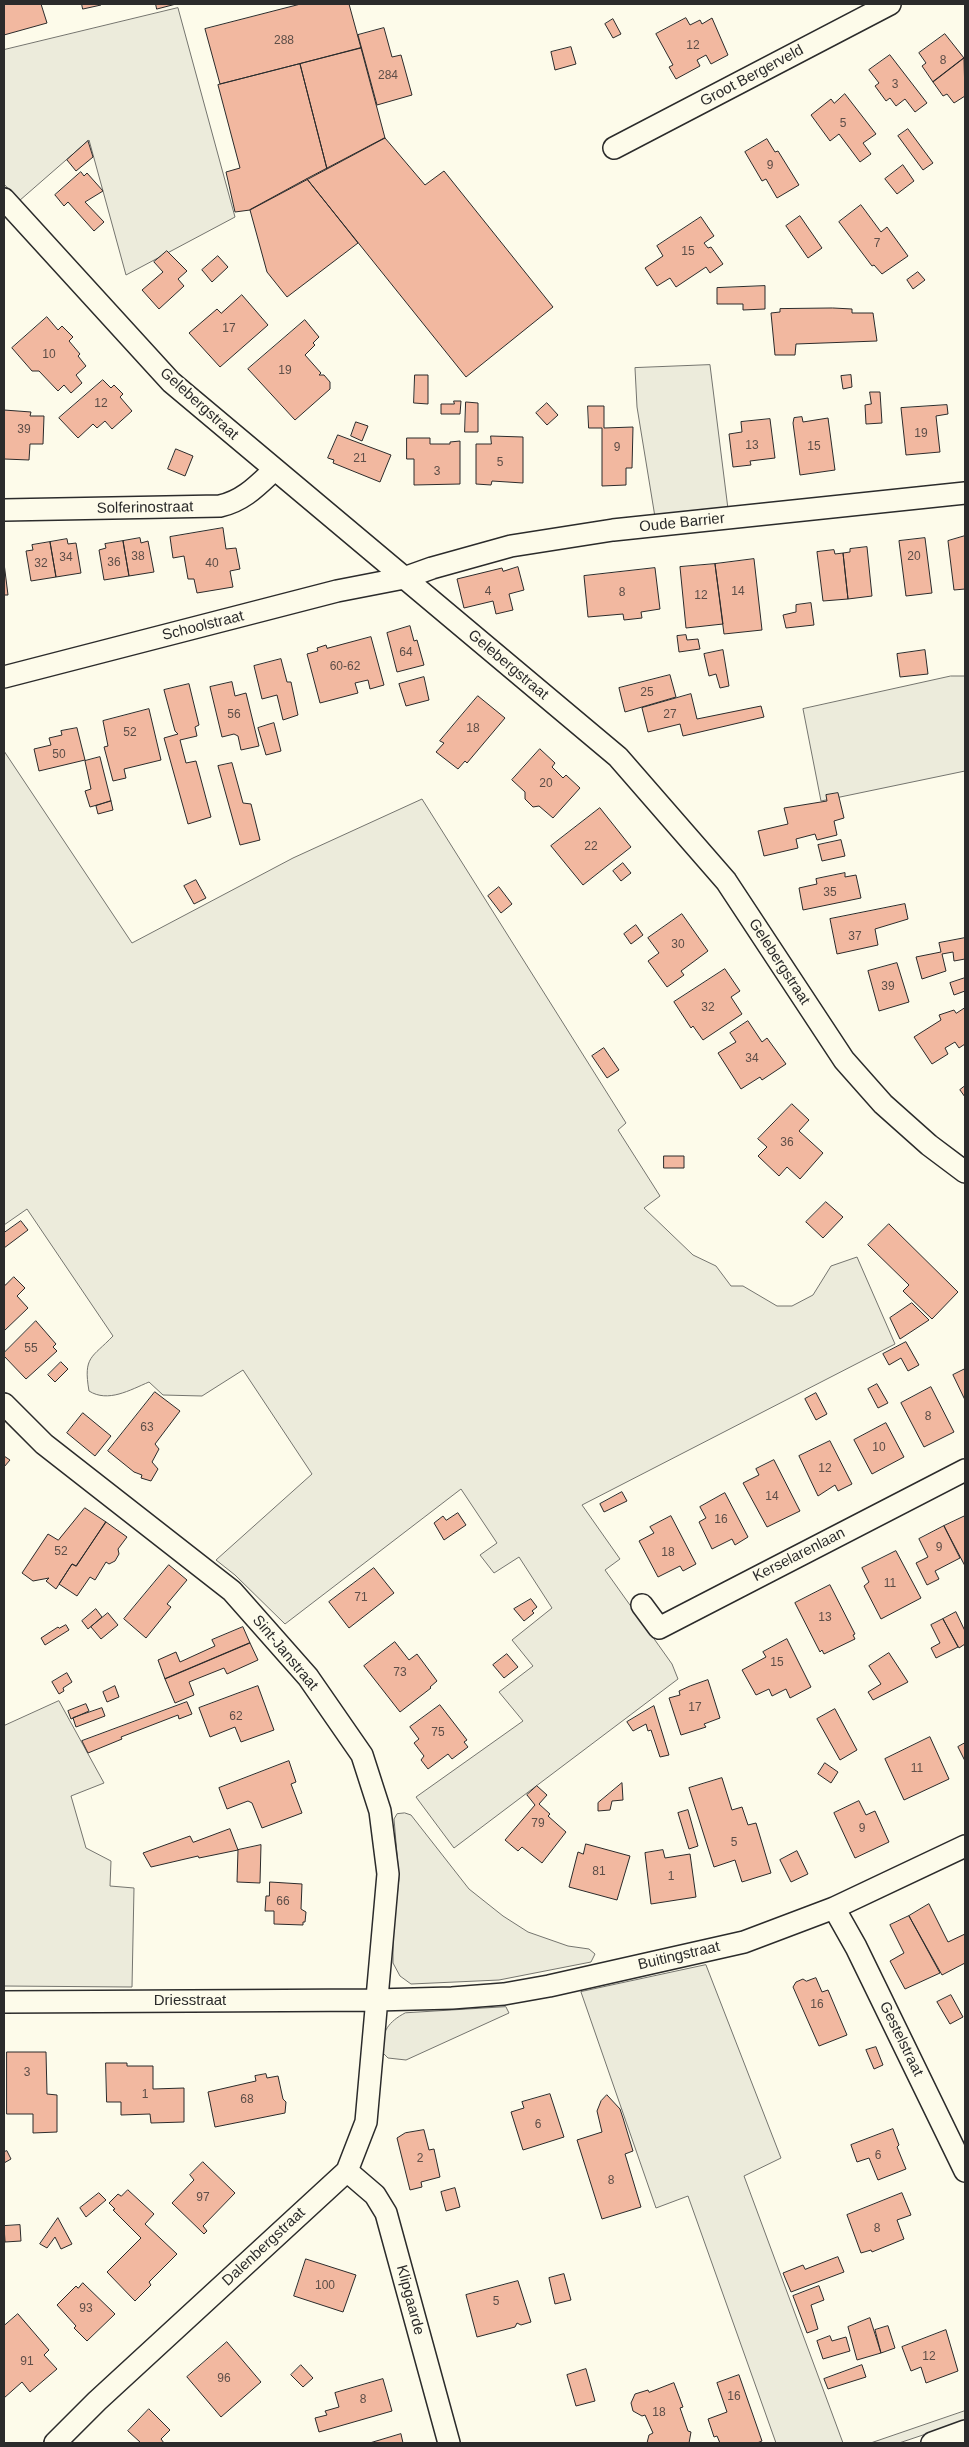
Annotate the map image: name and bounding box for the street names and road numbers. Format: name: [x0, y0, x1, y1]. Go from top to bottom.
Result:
street label: Groot Bergerveld: [697, 41, 807, 111]
street label: Gelebergstraat: [156, 364, 242, 444]
street label: Solferinostraat: [96, 498, 194, 518]
street label: Oude Barrier: [638, 510, 726, 536]
street label: Schoolstraat: [160, 607, 246, 645]
street label: Gelebergstraat: [464, 626, 552, 704]
street label: Gelebergstraat: [744, 915, 814, 1009]
street label: Kerselarenlaan: [750, 1524, 848, 1586]
street label: Sint-Janstraat: [248, 1612, 322, 1694]
street label: Buitingstraat: [636, 1938, 722, 1974]
street label: Driesstraat: [154, 1992, 226, 2010]
street label: Gestelstraat: [875, 1999, 927, 2079]
street label: Dalenbergstraat: [219, 2204, 309, 2290]
street label: Klipgaarde: [392, 2263, 428, 2337]

